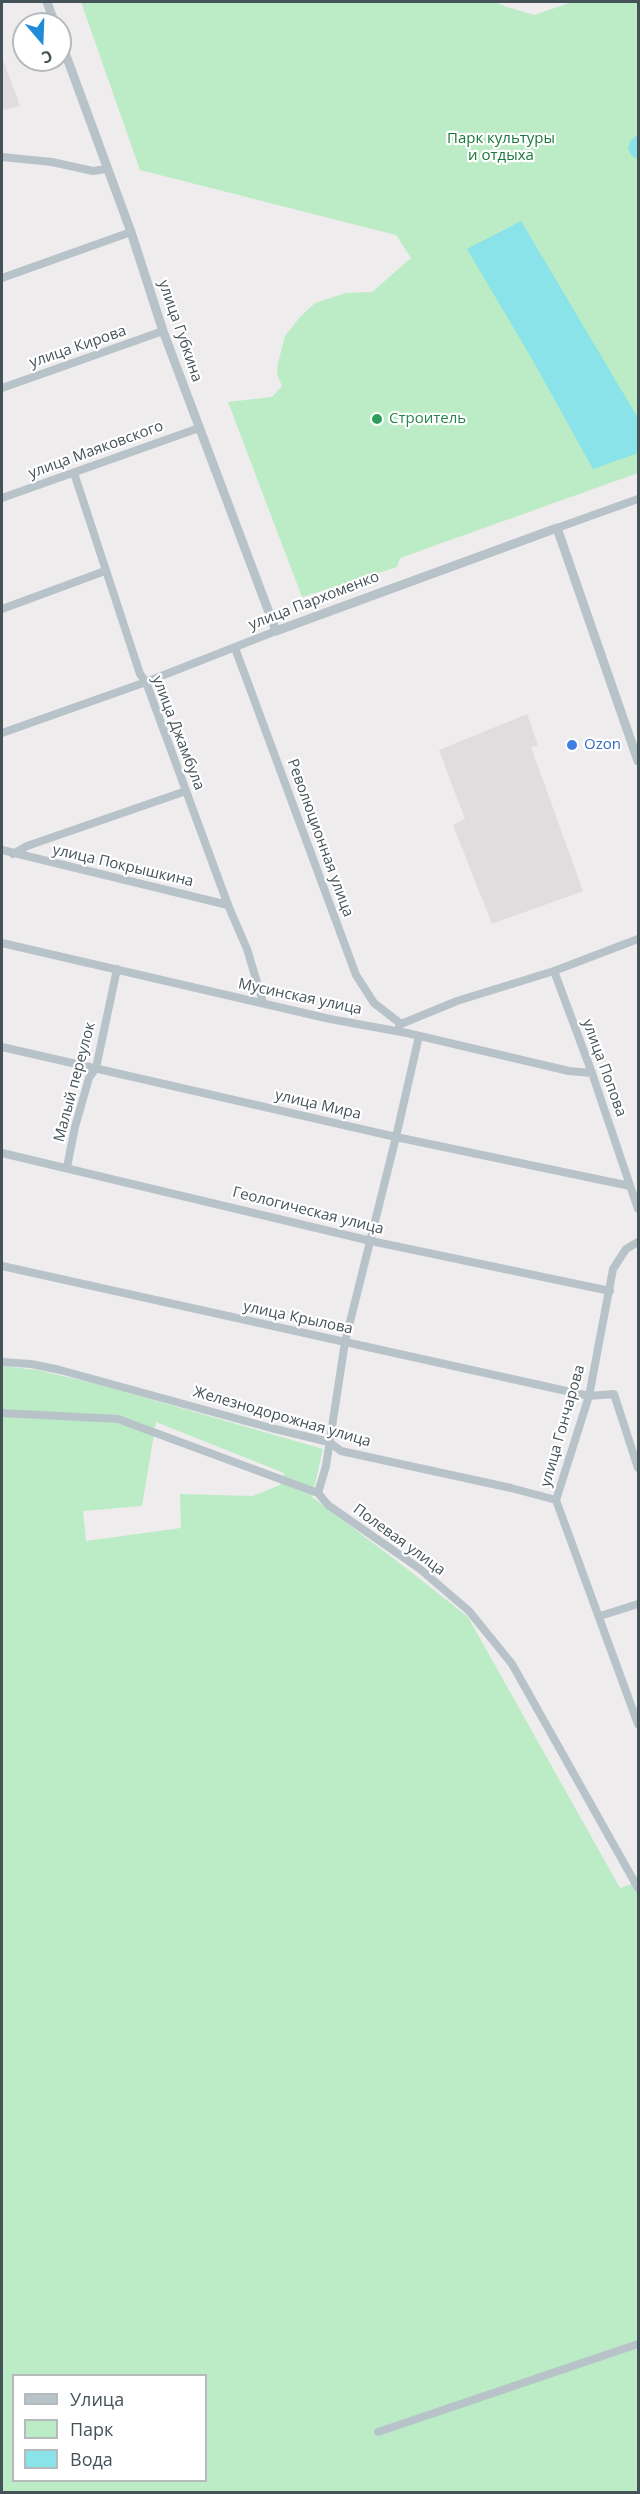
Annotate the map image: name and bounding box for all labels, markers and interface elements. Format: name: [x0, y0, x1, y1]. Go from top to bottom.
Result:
north arrow: [12, 12, 72, 72]
text: С: [39, 45, 56, 69]
park label: Парк культуры и отдыха: [447, 130, 555, 165]
street label: улица Губкина: [154, 278, 206, 384]
street label: улица Кирова: [27, 322, 129, 372]
place label: Строитель: [389, 410, 466, 428]
marker: Строитель: [370, 412, 384, 426]
street label: улица Маяковского: [26, 417, 166, 483]
street label: улица Пархоменко: [246, 568, 382, 634]
street label: улица Джамбула: [148, 673, 208, 793]
place label: Ozon: [584, 736, 621, 754]
marker: Ozon: [565, 738, 579, 752]
street label: Революционная улица: [283, 756, 357, 920]
street label: улица Покрышкина: [51, 841, 195, 891]
street label: Мусинская улица: [236, 975, 364, 1019]
street label: улица Попова: [578, 1017, 630, 1119]
street label: Малый переулок: [50, 1020, 100, 1144]
street label: улица Мира: [273, 1086, 363, 1124]
street label: Геологическая улица: [231, 1183, 385, 1239]
street label: улица Крылова: [242, 1298, 354, 1338]
street label: улица Гончарова: [537, 1363, 589, 1489]
street label: Железнодорожная улица: [191, 1383, 373, 1451]
street label: Полевая улица: [349, 1501, 449, 1579]
legend: [12, 2374, 207, 2482]
text: Улица: [70, 2387, 124, 2411]
text: Парк: [70, 2417, 113, 2441]
text: Вода: [70, 2447, 113, 2471]

